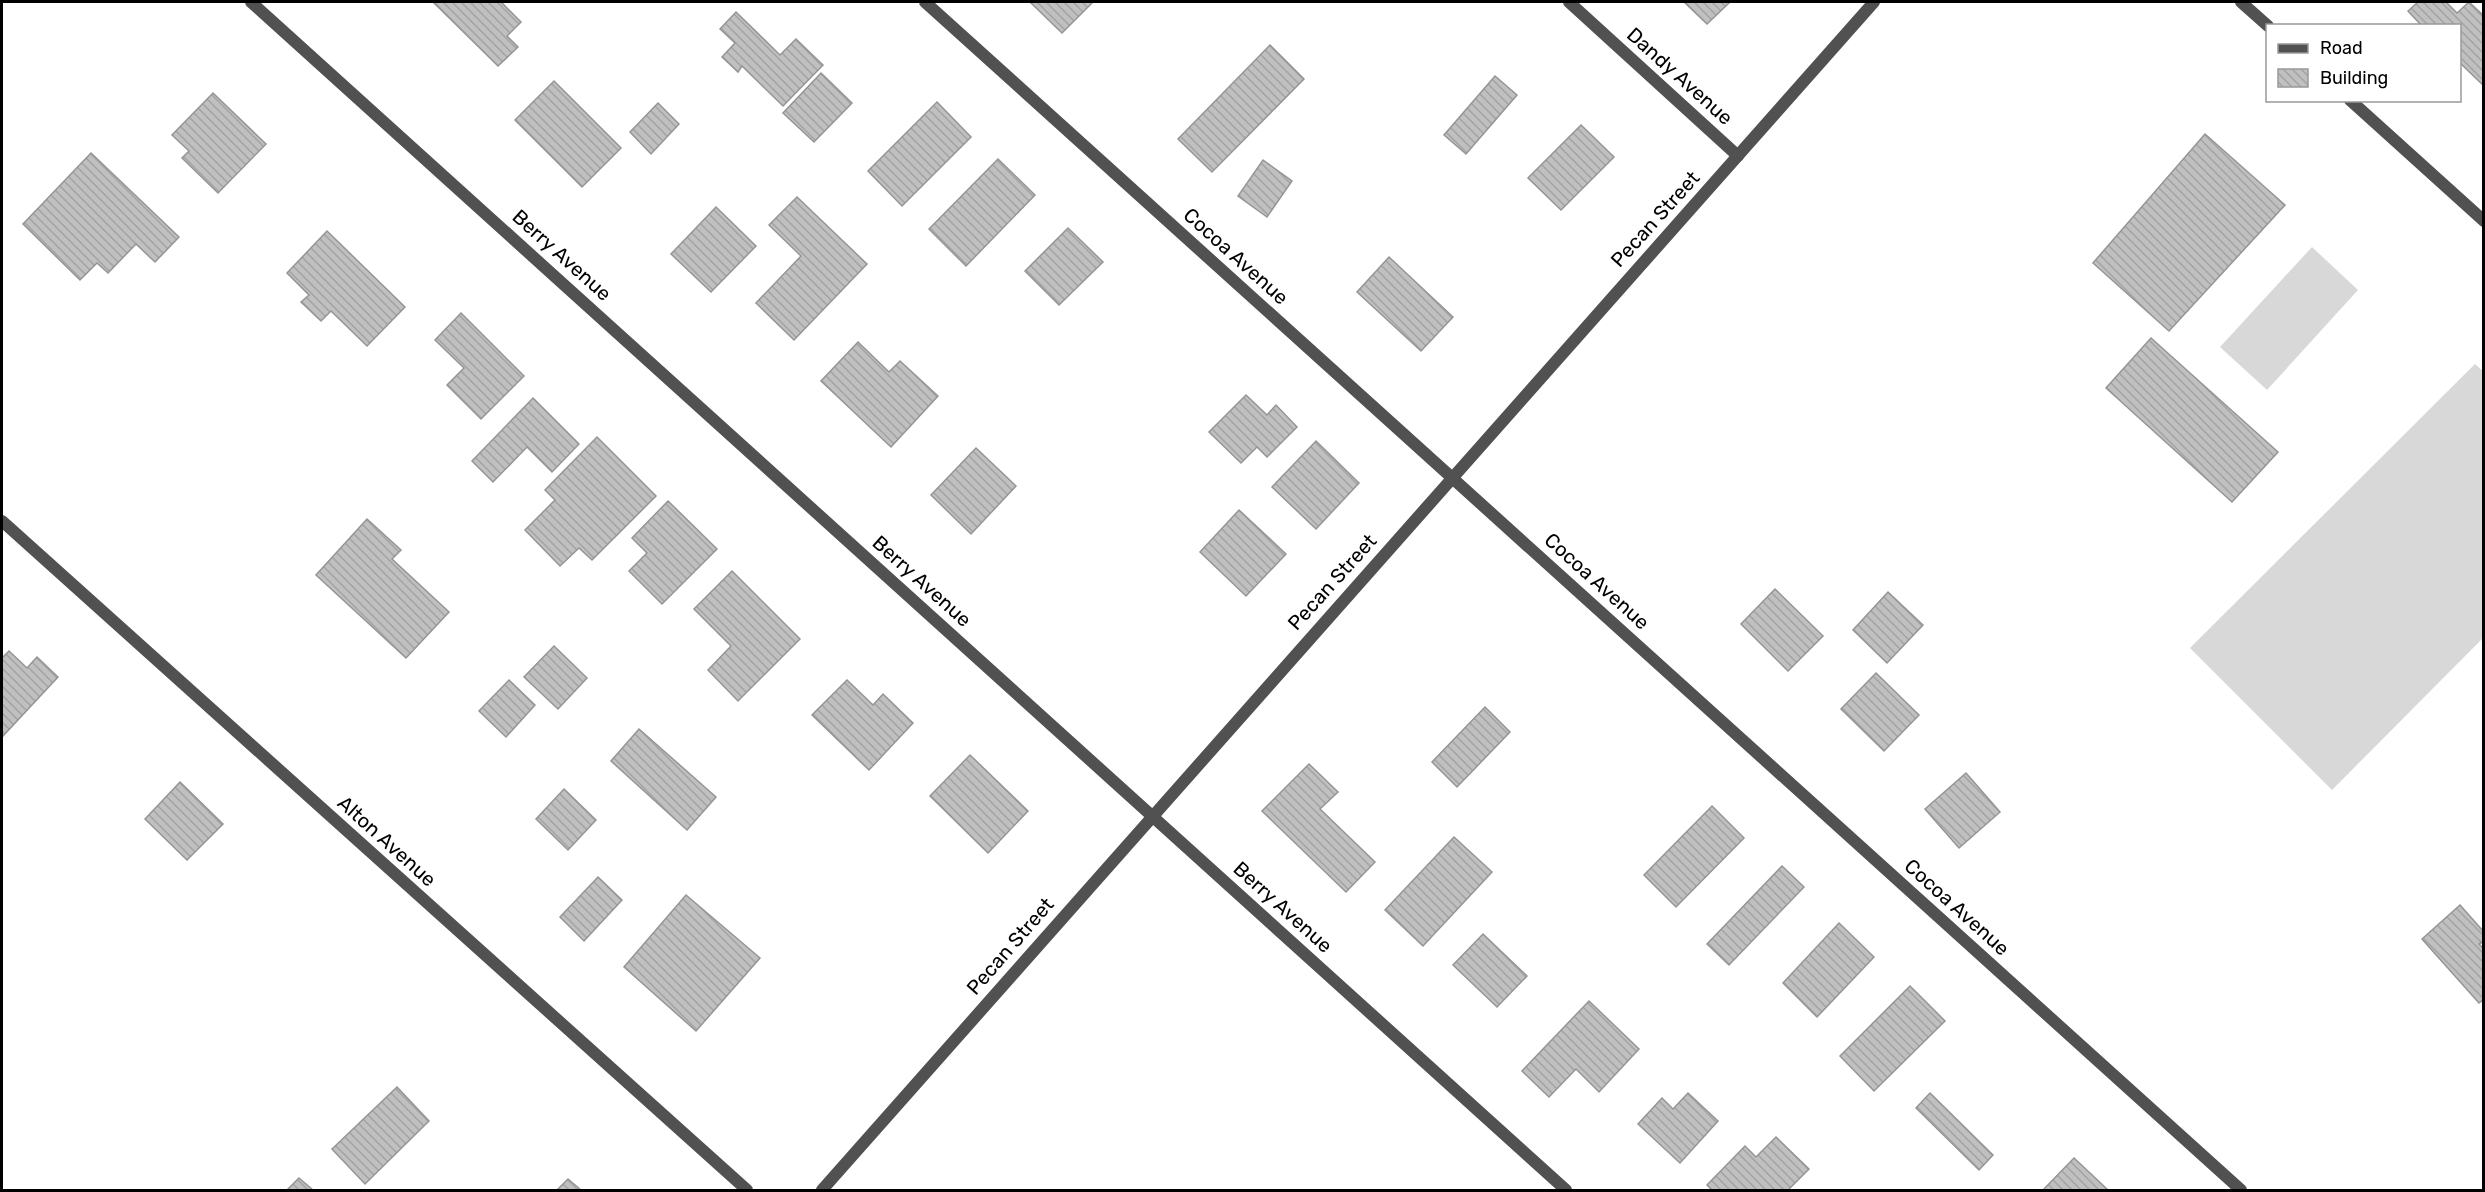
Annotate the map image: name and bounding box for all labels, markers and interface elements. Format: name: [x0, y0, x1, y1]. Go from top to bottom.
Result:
street label: Dandy Avenue: [1622, 22, 1738, 130]
legend: [2266, 24, 2461, 102]
text: Road: [2320, 37, 2363, 59]
text: Building: [2320, 67, 2388, 89]
street label: Pecan Street: [1606, 166, 1704, 272]
street label: Cocoa Avenue: [1179, 203, 1293, 309]
street label: Berry Avenue: [508, 204, 616, 306]
street label: Cocoa Avenue: [1540, 528, 1654, 634]
street label: Pecan Street: [1283, 529, 1381, 635]
street label: Berry Avenue: [868, 530, 976, 632]
street label: Alton Avenue: [333, 791, 441, 891]
street label: Cocoa Avenue: [1900, 854, 2014, 960]
street label: Berry Avenue: [1229, 856, 1337, 958]
street label: Pecan Street: [961, 892, 1059, 999]

